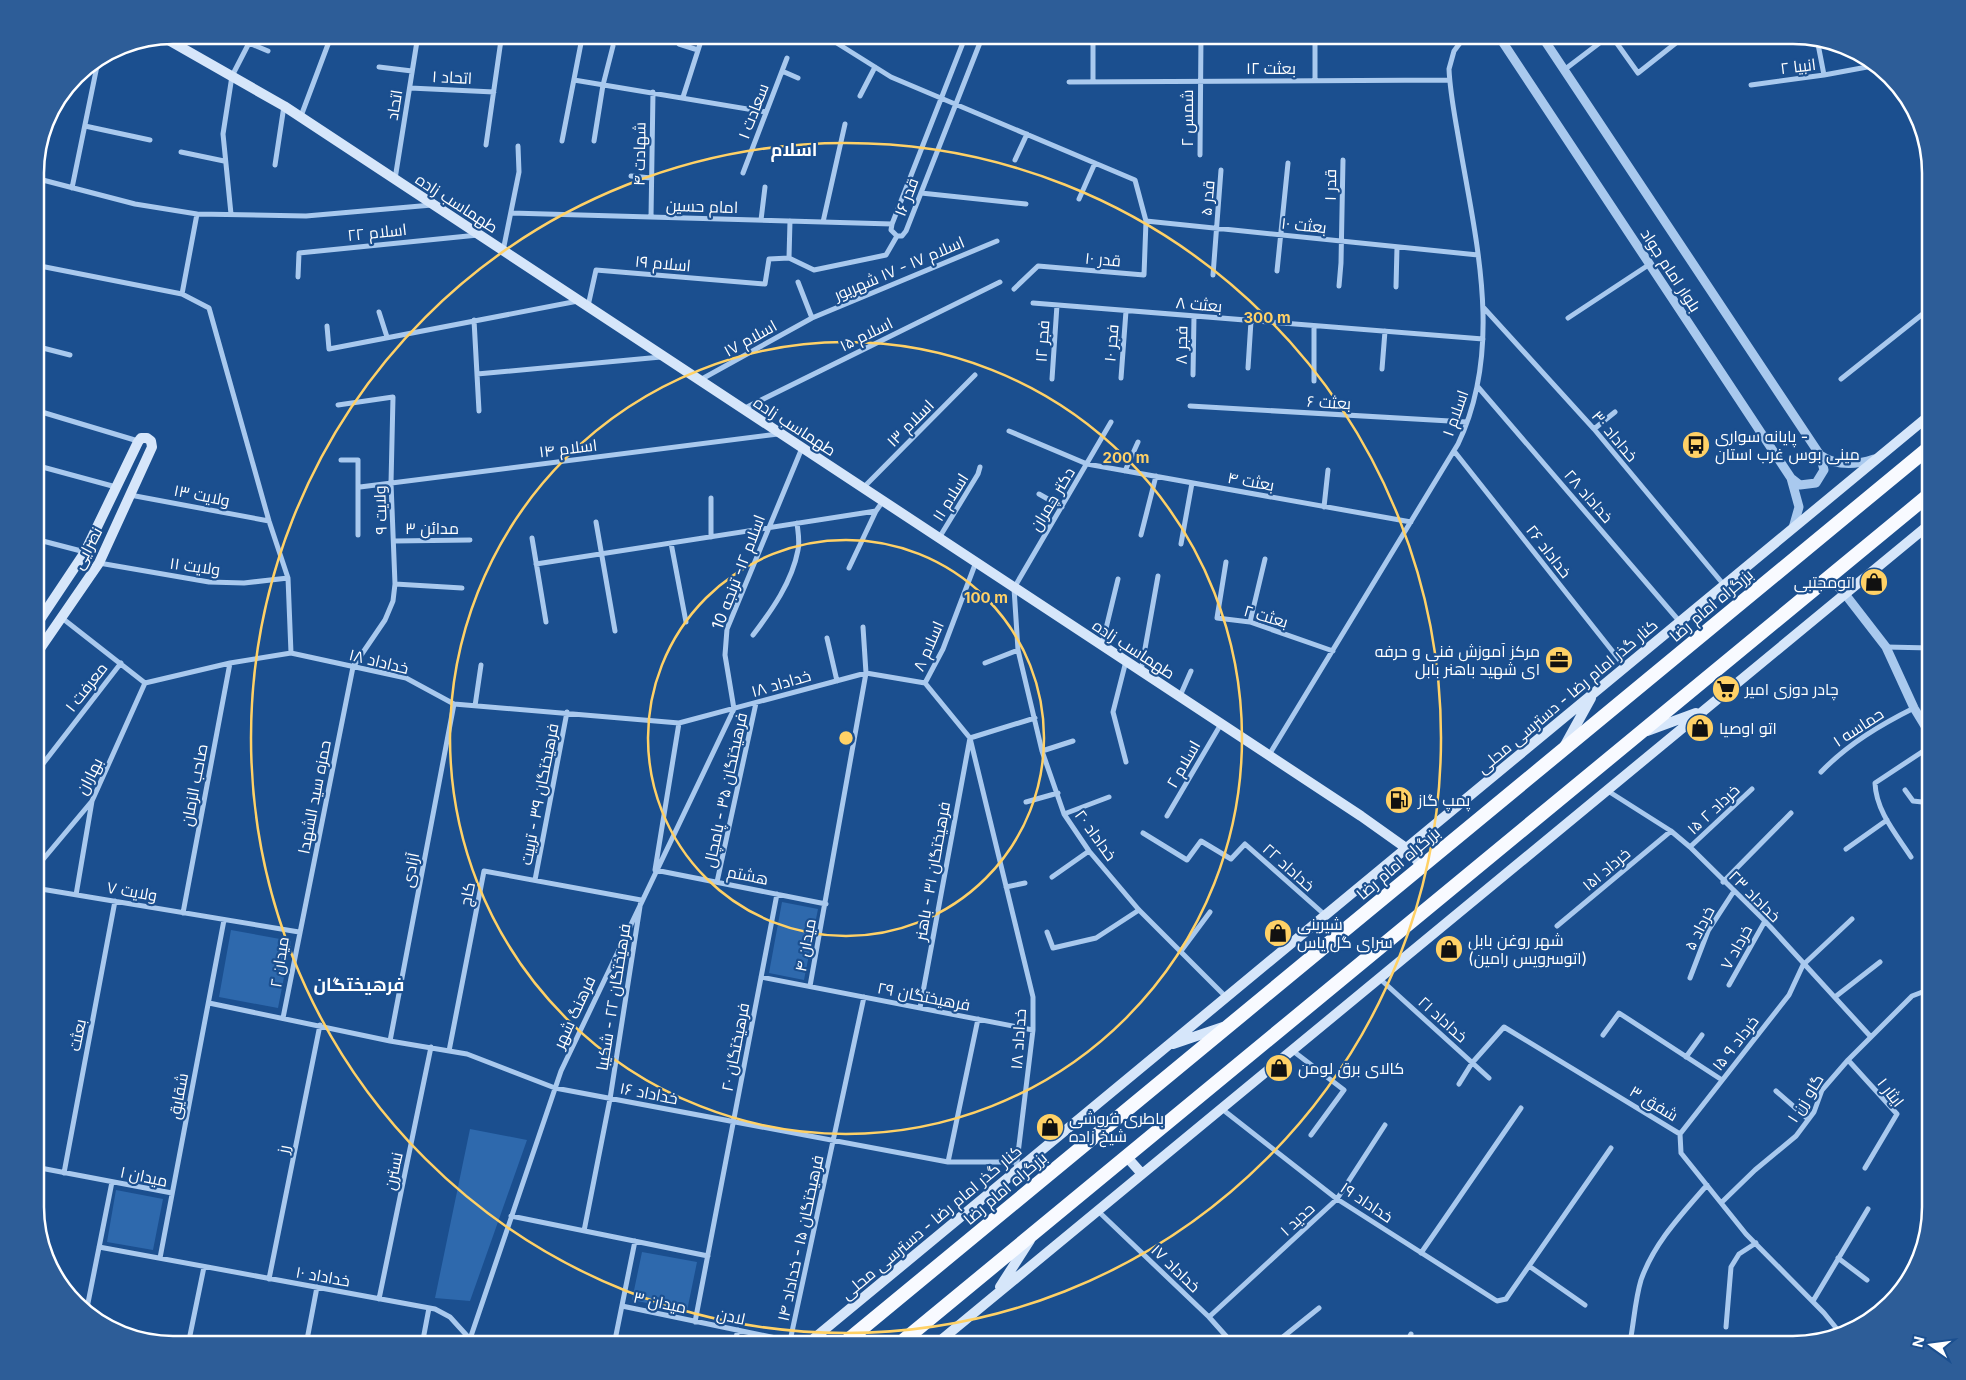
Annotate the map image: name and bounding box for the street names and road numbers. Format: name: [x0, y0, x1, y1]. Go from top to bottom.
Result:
street label: انبیا ۲: [1779, 54, 1817, 78]
street label: بعثت ۱۲: [1246, 58, 1296, 78]
street label: اتحاد ۱: [431, 66, 473, 88]
street label: سعادت ۱: [733, 80, 773, 142]
street label: اتحاد: [382, 88, 406, 122]
street label: شمس ۲: [1177, 90, 1198, 146]
street label: شهادت ۴: [628, 122, 651, 186]
street label: طهماسب زاده: [411, 169, 502, 238]
street label: قدر ۱: [1320, 169, 1340, 201]
street label: قدر ۱۶: [890, 175, 922, 219]
street label: قدر ۵: [1195, 179, 1219, 217]
street label: امام حسین: [665, 195, 738, 219]
street label: بعثت ۱۰: [1280, 213, 1328, 237]
street label: اسلام ۲۲: [346, 219, 408, 247]
street label: بلوار امام جواد: [1635, 225, 1705, 317]
street label: اسلام ۱۷ - ۱۷ شهریور: [830, 231, 968, 307]
street label: قدر ۱۰: [1084, 247, 1122, 271]
street label: اسلام ۱۹: [634, 251, 692, 277]
street label: بعثت ۸: [1175, 292, 1223, 316]
street label: اسلام ۱۵: [836, 313, 897, 357]
street label: اسلام ۱۷: [720, 315, 781, 362]
street label: فجر ۱۲: [1031, 319, 1053, 363]
street label: فجر ۱۰: [1099, 323, 1123, 363]
street label: فجر ۸: [1171, 326, 1191, 364]
street label: اسلام ۱: [1437, 387, 1474, 440]
street label: بعثت ۶: [1306, 391, 1352, 413]
street label: طهماسب زاده: [749, 392, 840, 461]
street label: اسلام ۱۳: [882, 395, 939, 452]
street label: خداداد ۳۰: [1588, 406, 1642, 466]
street label: اسلام ۱۴: [538, 435, 598, 463]
street label: دکتر چمران: [1025, 463, 1081, 536]
street label: خداداد ۲۸: [1560, 465, 1618, 527]
street label: بعثت ۴: [1226, 467, 1276, 495]
street label: اسلام ۱۱: [928, 469, 974, 526]
street label: ولایت ۱۳: [172, 480, 232, 510]
street label: ولایت ۹: [369, 485, 391, 535]
street label: اسلام ۱۲- ترنجه 10: [707, 512, 771, 633]
street label: مدائن ۳: [405, 518, 459, 539]
street label: خداداد ۲۶: [1522, 520, 1576, 582]
street label: نصرایی: [68, 523, 107, 573]
street label: ولایت ۱۱: [168, 553, 222, 579]
street label: بزرگراه امام رضا: [1665, 564, 1758, 647]
street label: بعثت ۲: [1242, 600, 1290, 632]
street label: کنار گذر امام رضا - دسترسی محلی: [1473, 614, 1663, 779]
street label: طهماسب زاده: [1088, 615, 1179, 684]
street label: اسلام ۸: [908, 618, 950, 675]
street label: خداداد ۱۸: [347, 644, 411, 678]
street label: معرفت ۱: [60, 658, 112, 716]
street label: خداداد ۱۸: [749, 665, 813, 701]
street label: حماسه ۱: [1829, 703, 1887, 751]
street label: فرهیختگان ۳۵ - پامچال: [699, 711, 753, 870]
street label: فرهیختگان ۳۹ - تربیت: [515, 721, 564, 867]
street label: اسلام ۲: [1162, 737, 1206, 792]
street label: حمزه سید الشهدا: [293, 739, 336, 856]
street label: صاحب الزمان: [176, 742, 213, 828]
street label: بهاران: [71, 754, 108, 798]
street label: ۱۵ خرداد ۲: [1683, 780, 1743, 838]
street label: فرهیختگان ۳۱ - باهنر: [910, 800, 955, 943]
street label: خداداد ۲۰: [1071, 805, 1121, 865]
street label: بزرگراه امام رضا: [1352, 822, 1445, 905]
street label: خداداد ۲۲: [1259, 839, 1319, 895]
street label: ۱۵خرداد ۱: [1578, 843, 1634, 895]
street label: آزادی: [397, 850, 424, 889]
street label: هشتم: [725, 861, 770, 891]
street label: خداداد ۲۳: [1725, 866, 1785, 926]
street label: ولایت ۷: [105, 877, 159, 905]
street label: کاج: [455, 880, 481, 908]
street label: خرداد ۵: [1679, 903, 1719, 953]
street label: میدان ۴: [790, 917, 821, 973]
street label: خرداد ۷: [1716, 921, 1756, 973]
street label: فرهیختگان ۲۲ - شکیبا: [591, 922, 635, 1072]
street label: میدان ۲: [265, 935, 294, 989]
street label: فرهنگ شهر: [548, 972, 600, 1053]
street label: فرهیختگان ۲۹: [876, 977, 972, 1016]
street label: خداداد ۲۱: [1414, 992, 1472, 1046]
street label: فرهیختگان ۲۰: [717, 1001, 754, 1093]
street label: خداداد ۱۸: [1006, 1008, 1030, 1070]
street label: ۱۵ خرداد ۹: [1707, 1011, 1763, 1075]
street label: بعثت: [64, 1017, 90, 1053]
street label: گاو زن ۱: [1782, 1070, 1828, 1126]
street label: شقایق: [164, 1071, 193, 1121]
street label: ایثار ۱: [1873, 1073, 1909, 1111]
street label: خداداد ۱۶: [618, 1078, 680, 1108]
street label: شفق ۳: [1626, 1081, 1682, 1126]
street label: کنار گذر امام رضا - دسترسی محلی: [837, 1140, 1027, 1305]
street label: رز: [272, 1143, 294, 1156]
street label: بزرگراه امام رضا: [959, 1147, 1052, 1230]
street label: نسترن: [379, 1150, 408, 1192]
street label: فرهیختگان ۱۵ - خداداد ۱۴: [773, 1153, 828, 1323]
street label: میدان ۱: [118, 1161, 170, 1192]
street label: خداداد ۱۹: [1337, 1177, 1397, 1227]
street label: حدید ۱: [1276, 1198, 1318, 1240]
street label: خداداد ۱۷: [1147, 1240, 1205, 1296]
street label: خداداد ۱۰: [294, 1261, 352, 1291]
street label: میدان ۳: [631, 1287, 688, 1318]
street label: لادن: [715, 1303, 747, 1330]

